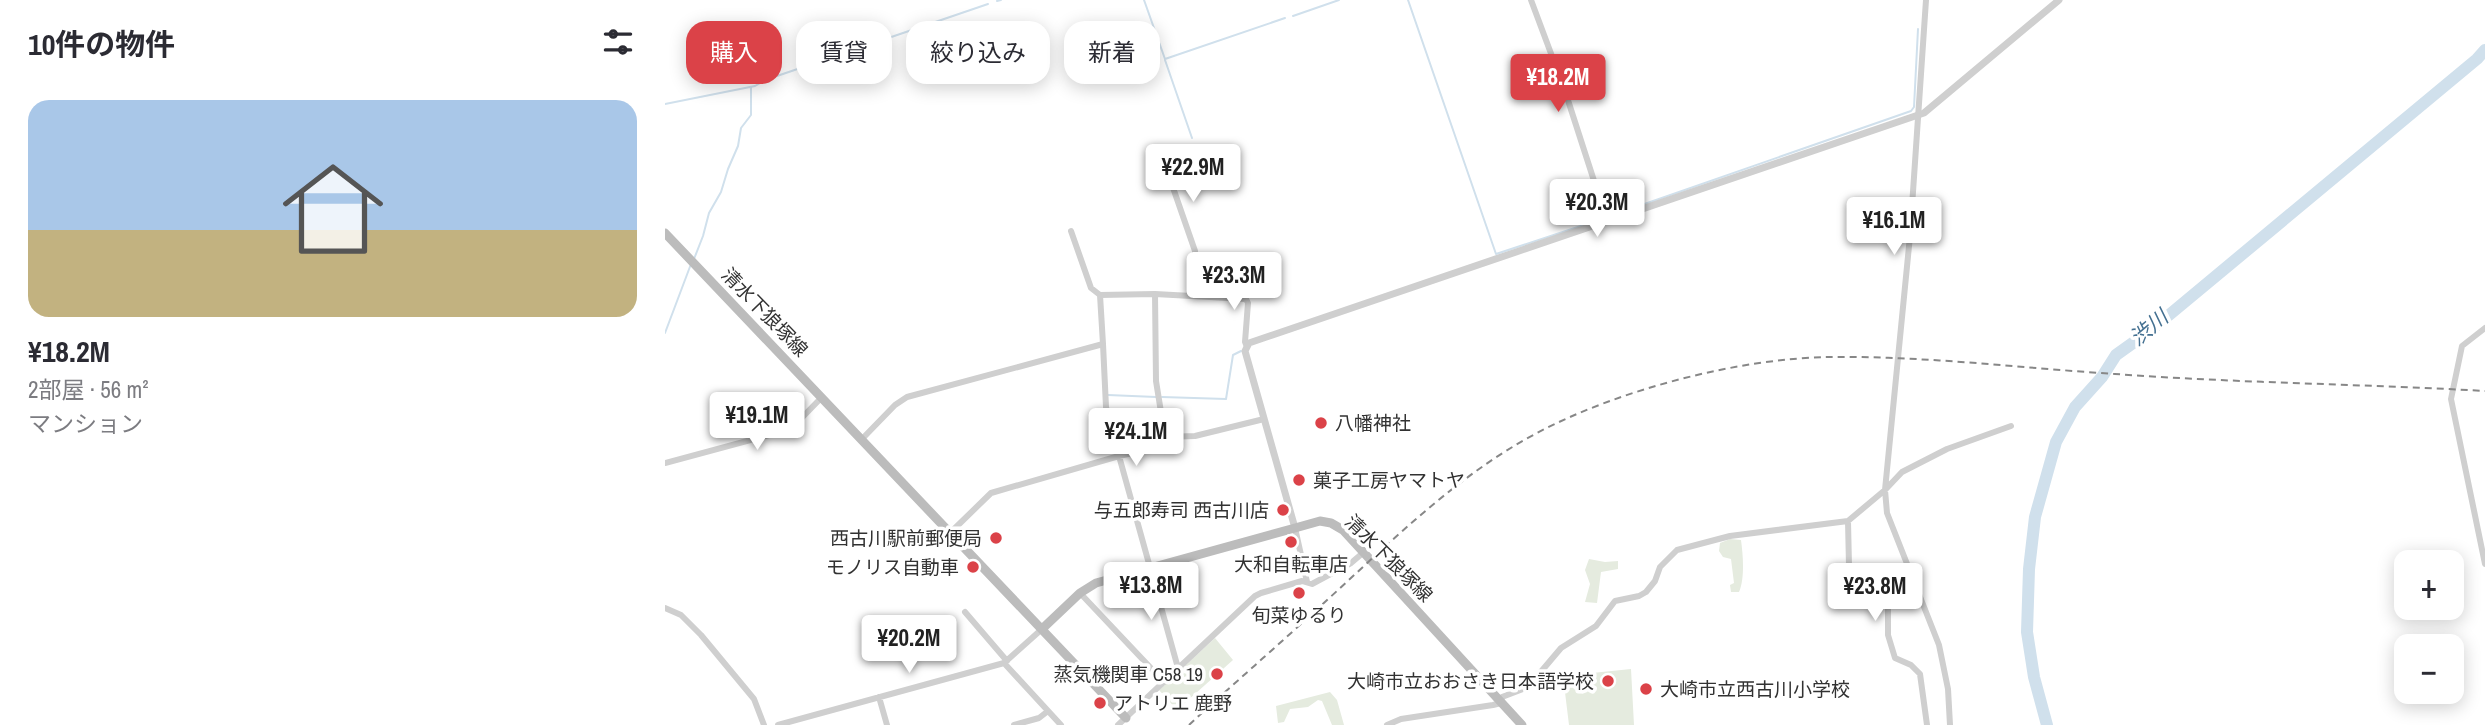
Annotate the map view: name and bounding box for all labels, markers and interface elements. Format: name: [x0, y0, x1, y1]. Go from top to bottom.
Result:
chip: 購入: [686, 21, 782, 84]
chip: 賃貸: [796, 21, 892, 84]
chip: 絞り込み: [906, 21, 1050, 84]
chip: 新着: [1064, 21, 1160, 84]
icon: filters: [599, 23, 637, 61]
text: 10件の物件: [28, 24, 175, 64]
pin: ¥18.2M: [1501, 54, 1615, 114]
text: ¥18.2M: [1527, 61, 1589, 92]
pin: ¥22.9M: [1136, 144, 1250, 204]
icon: home: [270, 146, 396, 272]
text: ¥22.9M: [1162, 151, 1224, 182]
pin: ¥20.3M: [1540, 180, 1654, 239]
text: ¥20.3M: [1566, 186, 1628, 217]
pin: ¥16.1M: [1837, 198, 1951, 257]
text: ¥16.1M: [1863, 204, 1925, 235]
pin: ¥23.3M: [1177, 252, 1291, 312]
text: ¥23.3M: [1203, 259, 1265, 290]
street label: 清水下狼塚線: [716, 262, 814, 362]
water label: 渋川: [2123, 302, 2176, 352]
text: ¥18.2M: [28, 331, 110, 371]
text: 2部屋 · 56 m²: [28, 374, 148, 405]
pin: ¥19.1M: [700, 392, 814, 452]
text: ¥19.1M: [726, 399, 788, 430]
text: マンション: [28, 408, 143, 439]
pin: ¥24.1M: [1079, 408, 1193, 468]
place label: 八幡神社: [1335, 410, 1411, 436]
text: ¥24.1M: [1105, 415, 1167, 446]
marker: 八幡神社: [1313, 415, 1329, 431]
place label: 菓子工房ヤマトヤ: [1313, 467, 1465, 493]
marker: 菓子工房ヤマトヤ: [1291, 472, 1307, 488]
place label: 与五郎寿司 西古川店: [1094, 497, 1269, 523]
marker: 与五郎寿司 西古川店: [1275, 502, 1291, 518]
street label: 清水下狼塚線: [1339, 508, 1439, 608]
place label: 西古川駅前郵便局: [830, 525, 982, 551]
marker: 西古川駅前郵便局: [988, 530, 1004, 546]
marker: 大和自転車店: [1283, 534, 1299, 550]
map controls: [2394, 550, 2464, 704]
button: +: [2394, 550, 2464, 620]
place label: 大和自転車店: [1234, 551, 1348, 577]
place label: モノリス自動車: [826, 554, 959, 580]
marker: モノリス自動車: [965, 559, 981, 575]
pin: ¥13.8M: [1094, 562, 1208, 622]
pin: ¥23.8M: [1818, 564, 1932, 623]
text: ¥13.8M: [1120, 569, 1182, 600]
text: ¥23.8M: [1844, 570, 1906, 601]
marker: 旬菜ゆるり: [1291, 585, 1307, 601]
place label: 旬菜ゆるり: [1251, 602, 1347, 628]
pin: ¥20.2M: [852, 616, 966, 675]
text: ¥20.2M: [878, 622, 940, 653]
button: −: [2394, 634, 2464, 704]
place label: 蒸気機関車 C58 19: [1053, 661, 1203, 687]
marker: 蒸気機関車 C58 19: [1209, 666, 1225, 682]
place label: 大崎市立おおさき日本語学校: [1347, 668, 1594, 694]
marker: 大崎市立おおさき日本語学校: [1600, 673, 1616, 689]
place label: 大崎市立西古川小学校: [1660, 676, 1850, 702]
marker: 大崎市立西古川小学校: [1638, 681, 1654, 697]
place label: アトリエ 鹿野: [1114, 690, 1232, 716]
marker: アトリエ 鹿野: [1092, 695, 1108, 711]

